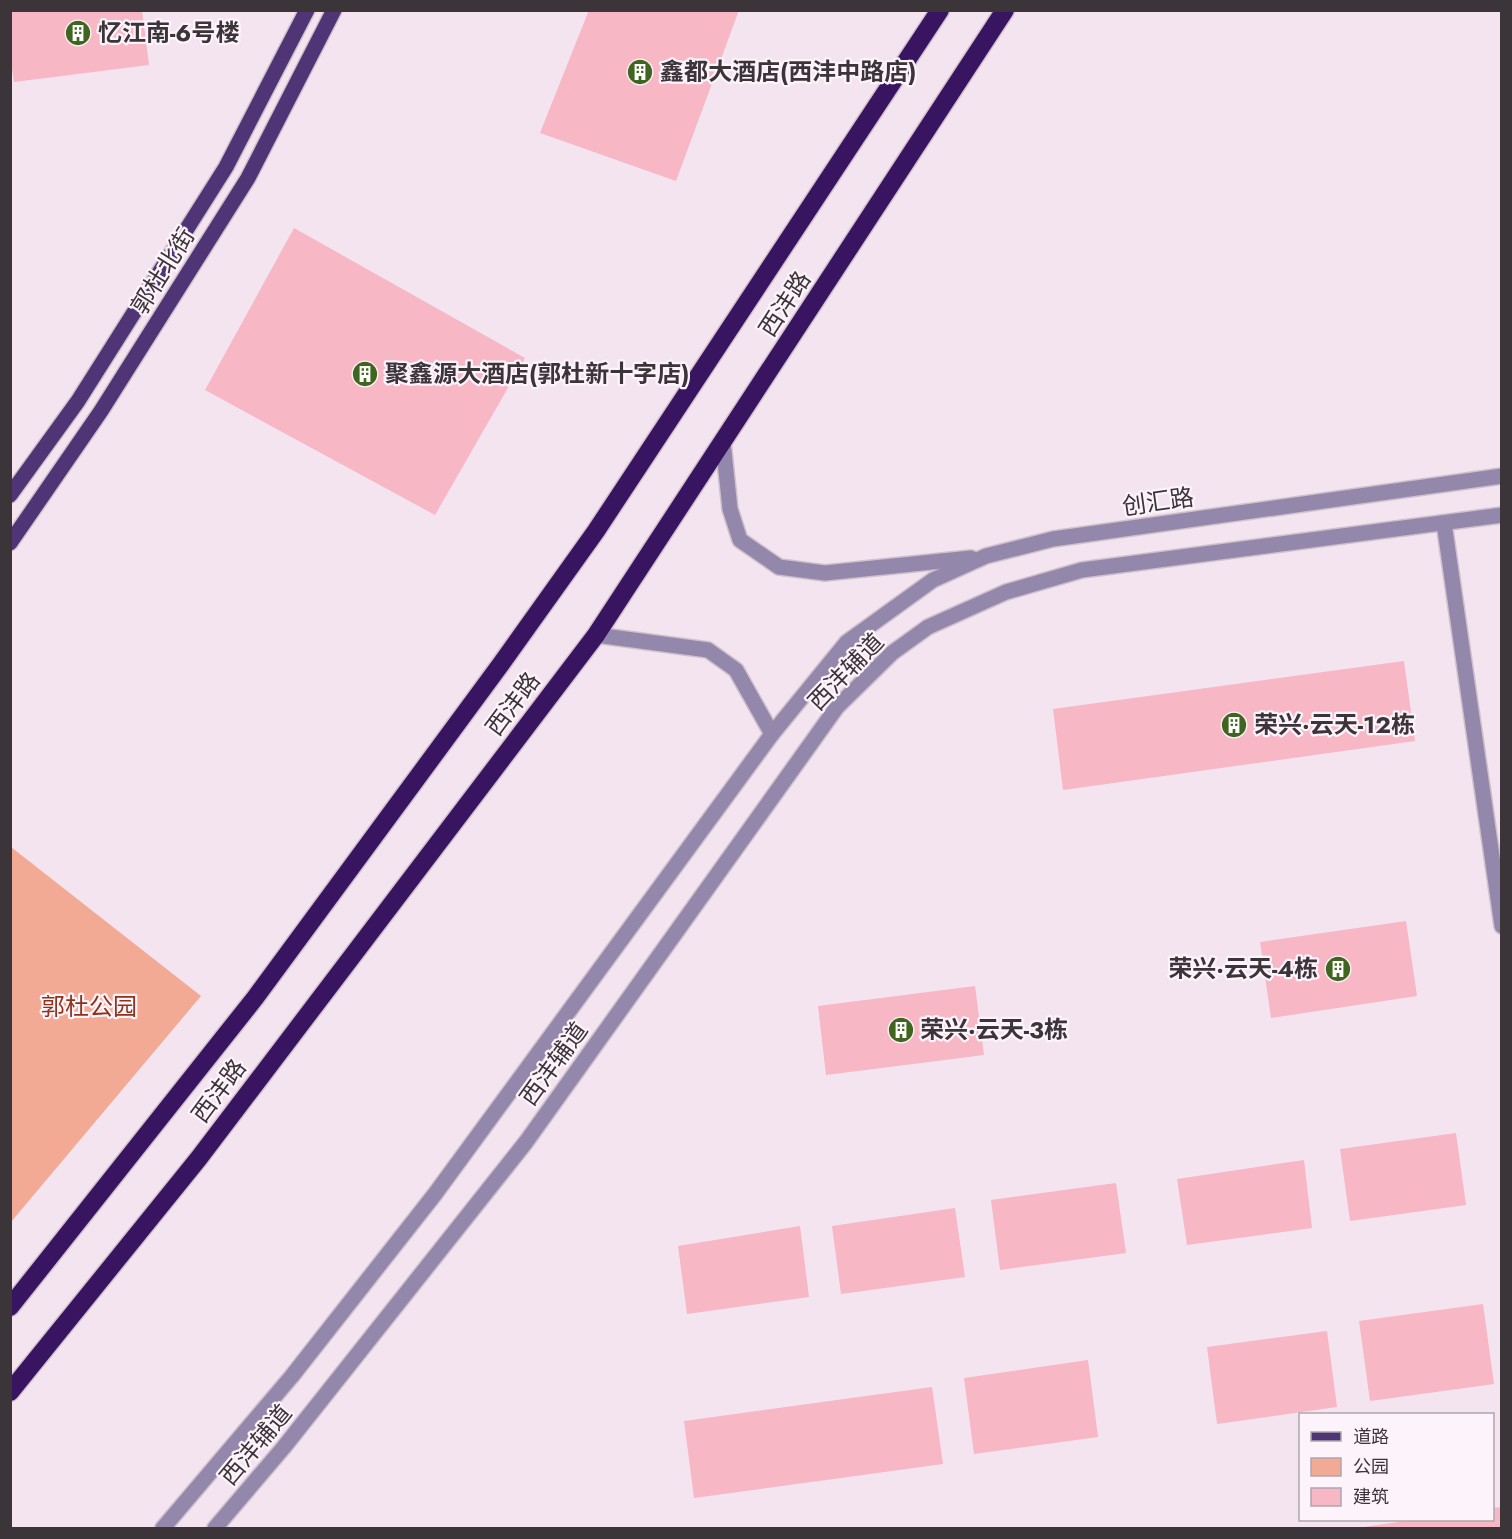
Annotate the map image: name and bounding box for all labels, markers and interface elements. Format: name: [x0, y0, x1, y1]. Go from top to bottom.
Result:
place label: 忆江南-6号楼: [98, 15, 239, 50]
building icon: 忆江南-6号楼: [63, 18, 93, 48]
place label: 鑫都大酒店(西沣中路店): [660, 54, 916, 89]
building icon: 鑫都大酒店(西沣中路店): [625, 57, 655, 87]
street label: 郭杜北街: [122, 221, 203, 321]
street label: 西沣路: [750, 264, 819, 343]
place label: 聚鑫源大酒店(郭杜新十字店): [385, 356, 689, 391]
building icon: 聚鑫源大酒店(郭杜新十字店): [350, 359, 380, 389]
street label: 创汇路: [1120, 479, 1196, 524]
street label: 西沣辅道: [800, 625, 892, 718]
street label: 西沣路: [477, 664, 548, 743]
place label: 荣兴·云天-12栋: [1254, 707, 1415, 742]
building icon: 荣兴·云天-12栋: [1219, 710, 1249, 740]
place label: 荣兴·云天-4栋: [1168, 951, 1318, 986]
building icon: 荣兴·云天-4栋: [1323, 954, 1353, 984]
park label: 郭杜公园: [41, 989, 137, 1024]
place label: 荣兴·云天-3栋: [920, 1012, 1068, 1047]
street label: 西沣辅道: [511, 1015, 596, 1113]
building icon: 荣兴·云天-3栋: [886, 1015, 916, 1045]
street label: 西沣路: [183, 1051, 254, 1130]
street label: 西沣辅道: [211, 1397, 300, 1493]
legend: [1299, 1413, 1494, 1521]
text: 道路: [1353, 1424, 1389, 1450]
text: 公园: [1353, 1454, 1389, 1480]
text: 建筑: [1353, 1484, 1389, 1510]

